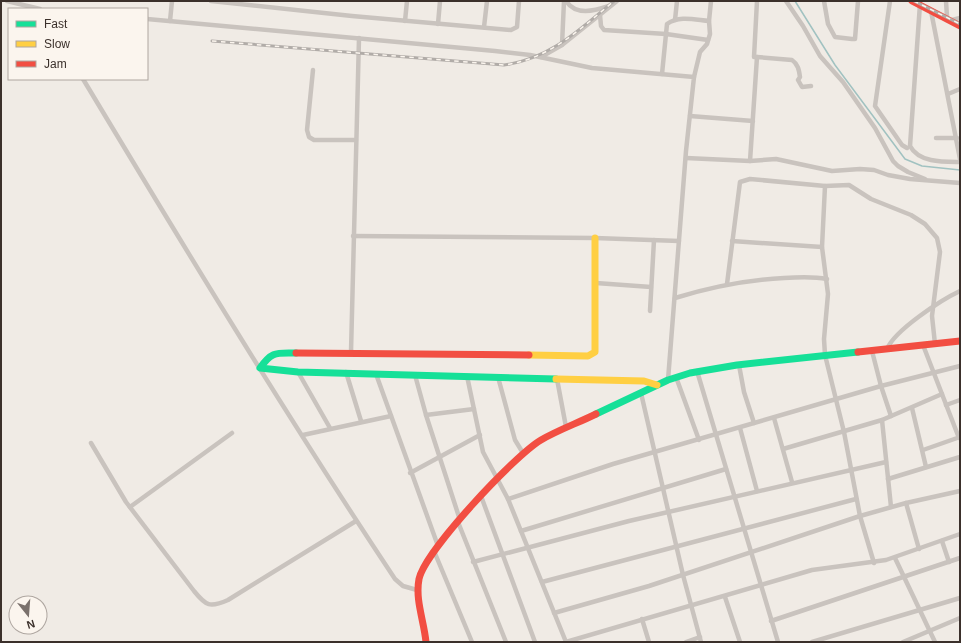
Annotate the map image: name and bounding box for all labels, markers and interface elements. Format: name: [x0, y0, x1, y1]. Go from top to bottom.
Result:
legend: [8, 8, 148, 80]
text: Fast: [44, 17, 68, 31]
text: Slow: [44, 37, 70, 51]
text: Jam: [44, 57, 67, 71]
north arrow: [8, 595, 48, 635]
text: N: [25, 618, 36, 631]

